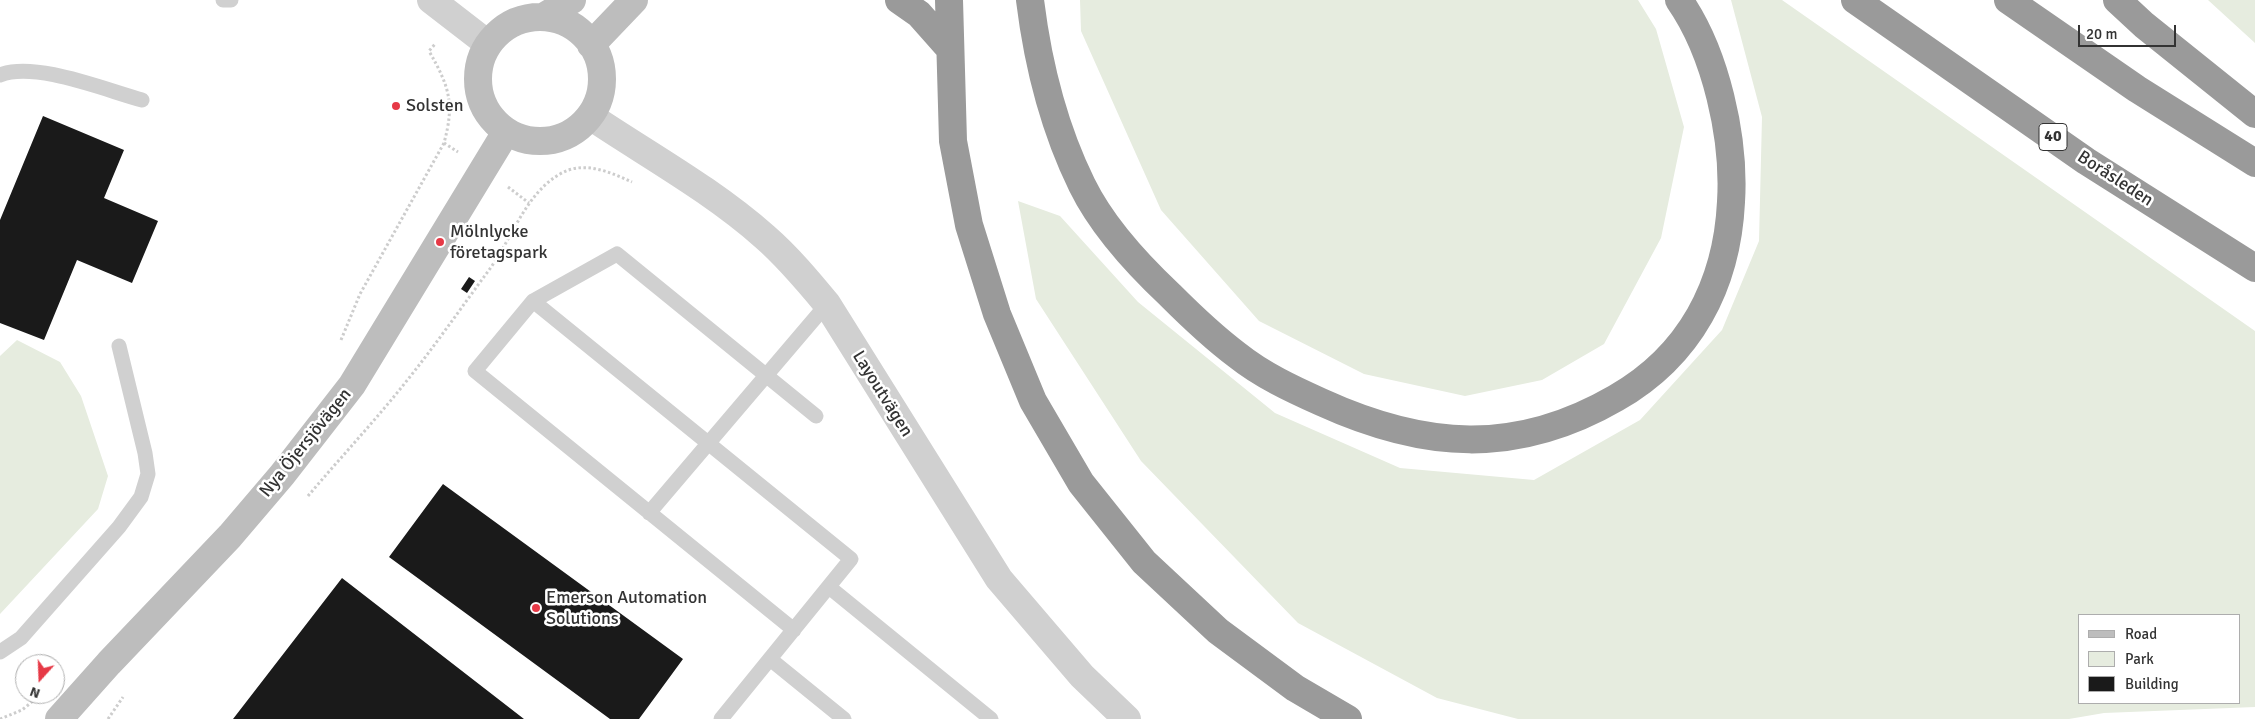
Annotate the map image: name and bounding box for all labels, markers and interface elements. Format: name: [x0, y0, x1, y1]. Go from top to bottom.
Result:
scale bar: [2080, 15, 2178, 47]
text: 20 m: [2086, 25, 2117, 43]
place label: Solsten: [406, 95, 463, 117]
marker: Solsten: [390, 100, 402, 112]
road number: 40: [2039, 124, 2067, 150]
street label: Boråsleden: [2073, 146, 2157, 212]
place label: Mölnlycke företagspark: [450, 221, 548, 264]
marker: Mölnlycke företagspark: [434, 236, 446, 248]
street label: Layoutvägen: [847, 347, 917, 441]
street label: Nya Öjersjövägen: [256, 384, 356, 502]
place label: Emerson Automation Solutions: [546, 587, 707, 630]
marker: Emerson Automation Solutions: [530, 602, 542, 614]
legend: [2078, 614, 2240, 704]
text: Road: [2125, 625, 2157, 643]
text: Park: [2125, 650, 2154, 668]
north arrow: [15, 654, 65, 704]
text: Building: [2125, 675, 2179, 693]
text: N: [28, 683, 43, 702]

